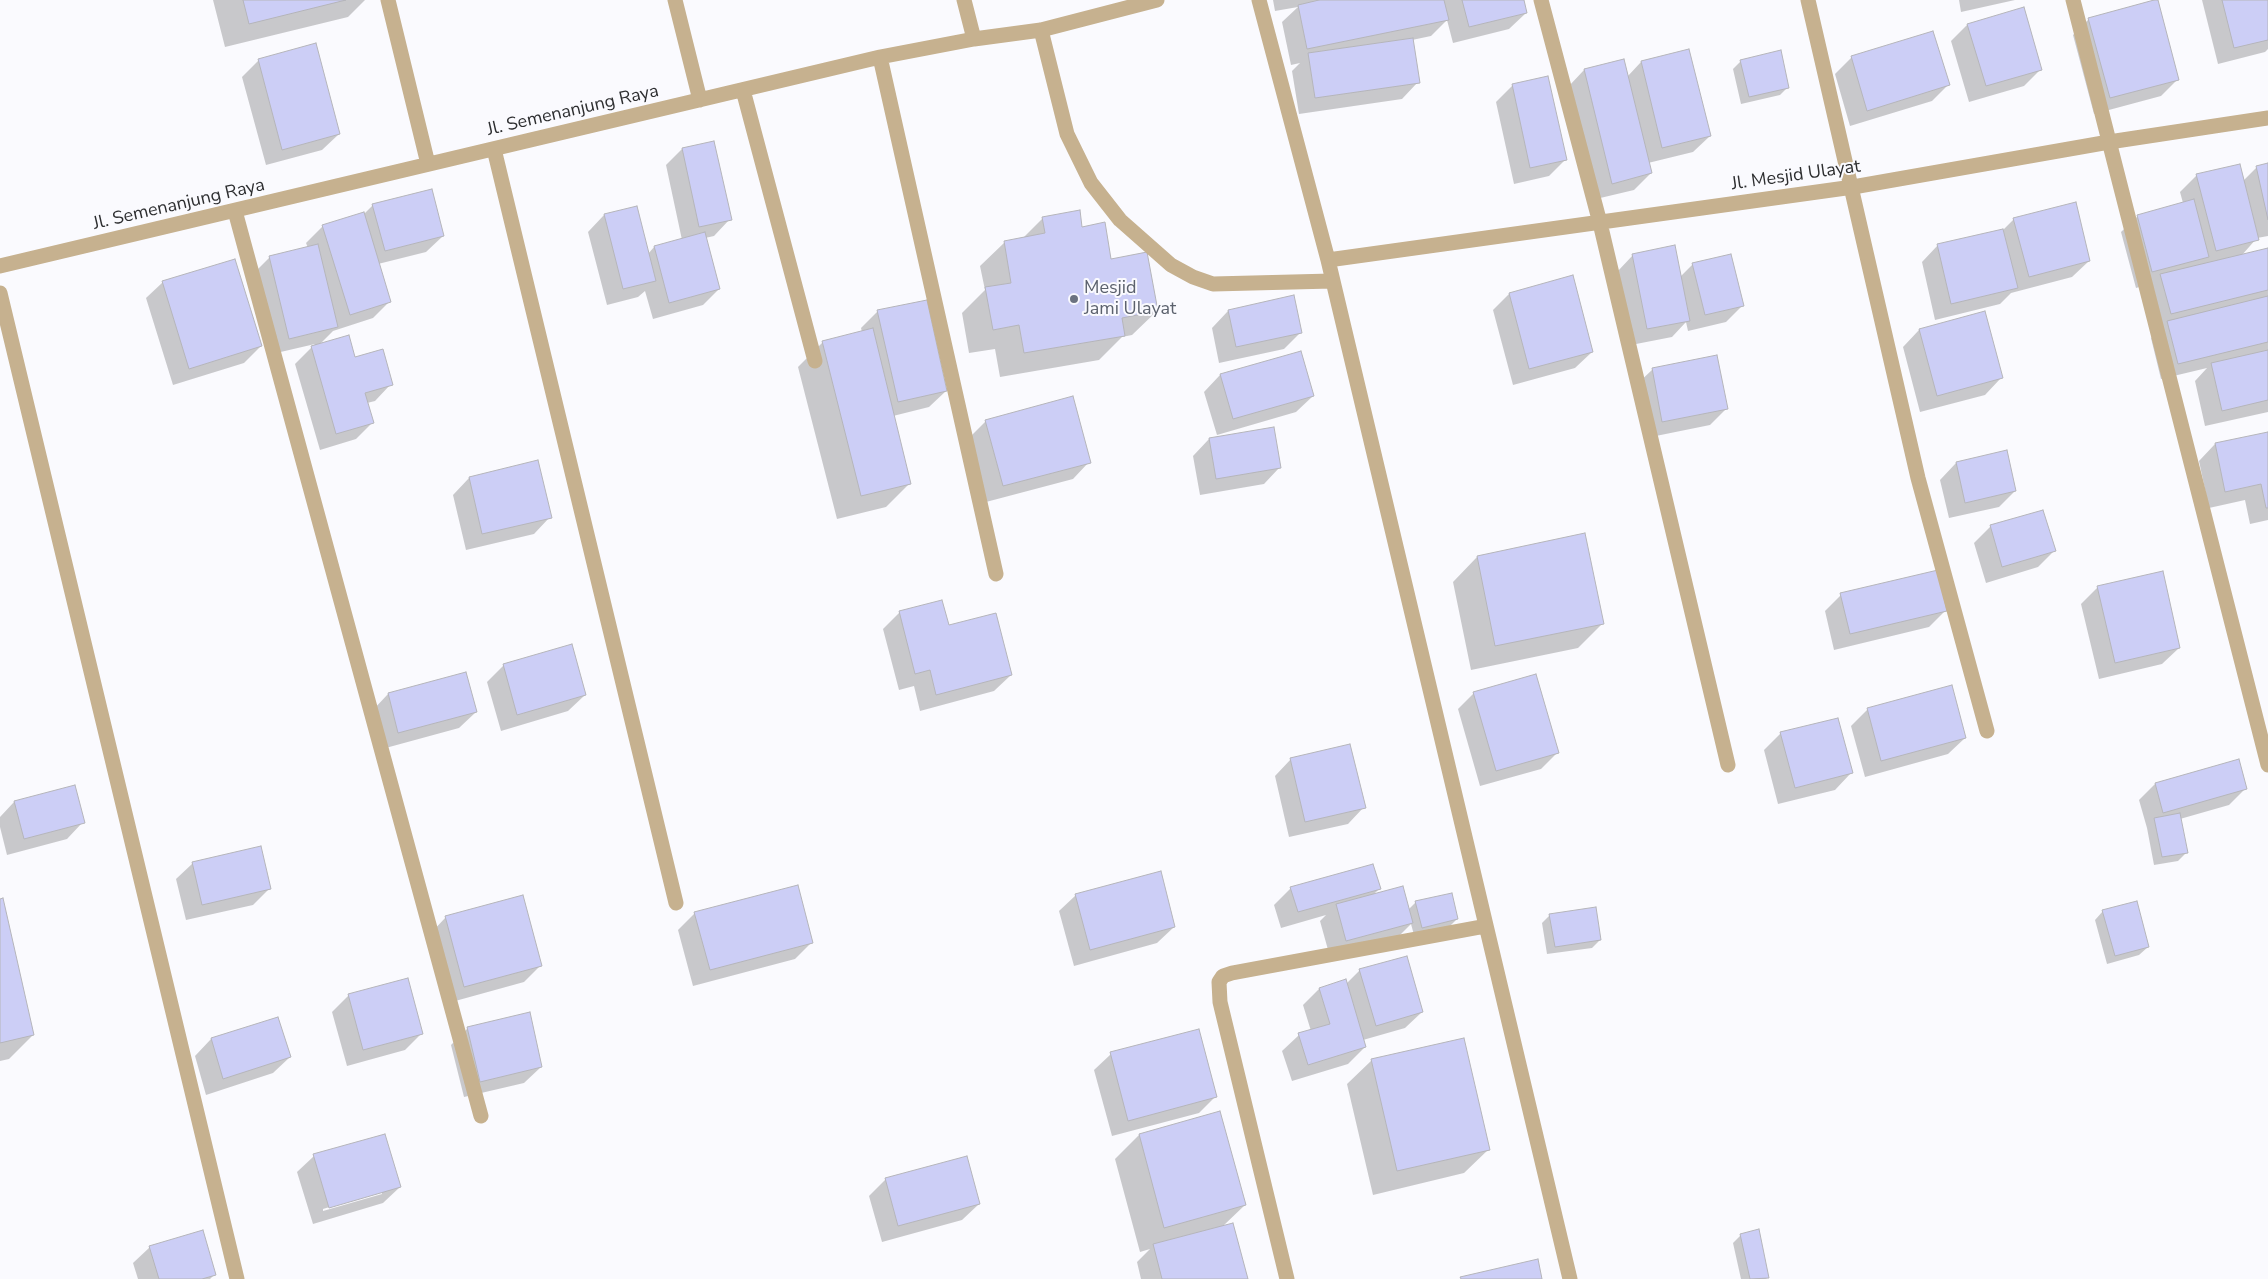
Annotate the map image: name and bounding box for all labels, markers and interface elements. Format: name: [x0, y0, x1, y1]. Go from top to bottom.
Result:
street label: Jl. Semenanjung Raya: [485, 81, 661, 141]
street label: Jl. Mesjid Ulayat: [1730, 156, 1862, 196]
street label: Jl. Semenanjung Raya: [91, 175, 267, 235]
place label: Mesjid Jami Ulayat: [1084, 278, 1176, 320]
marker: Mesjid Jami Ulayat: [1068, 293, 1080, 305]

